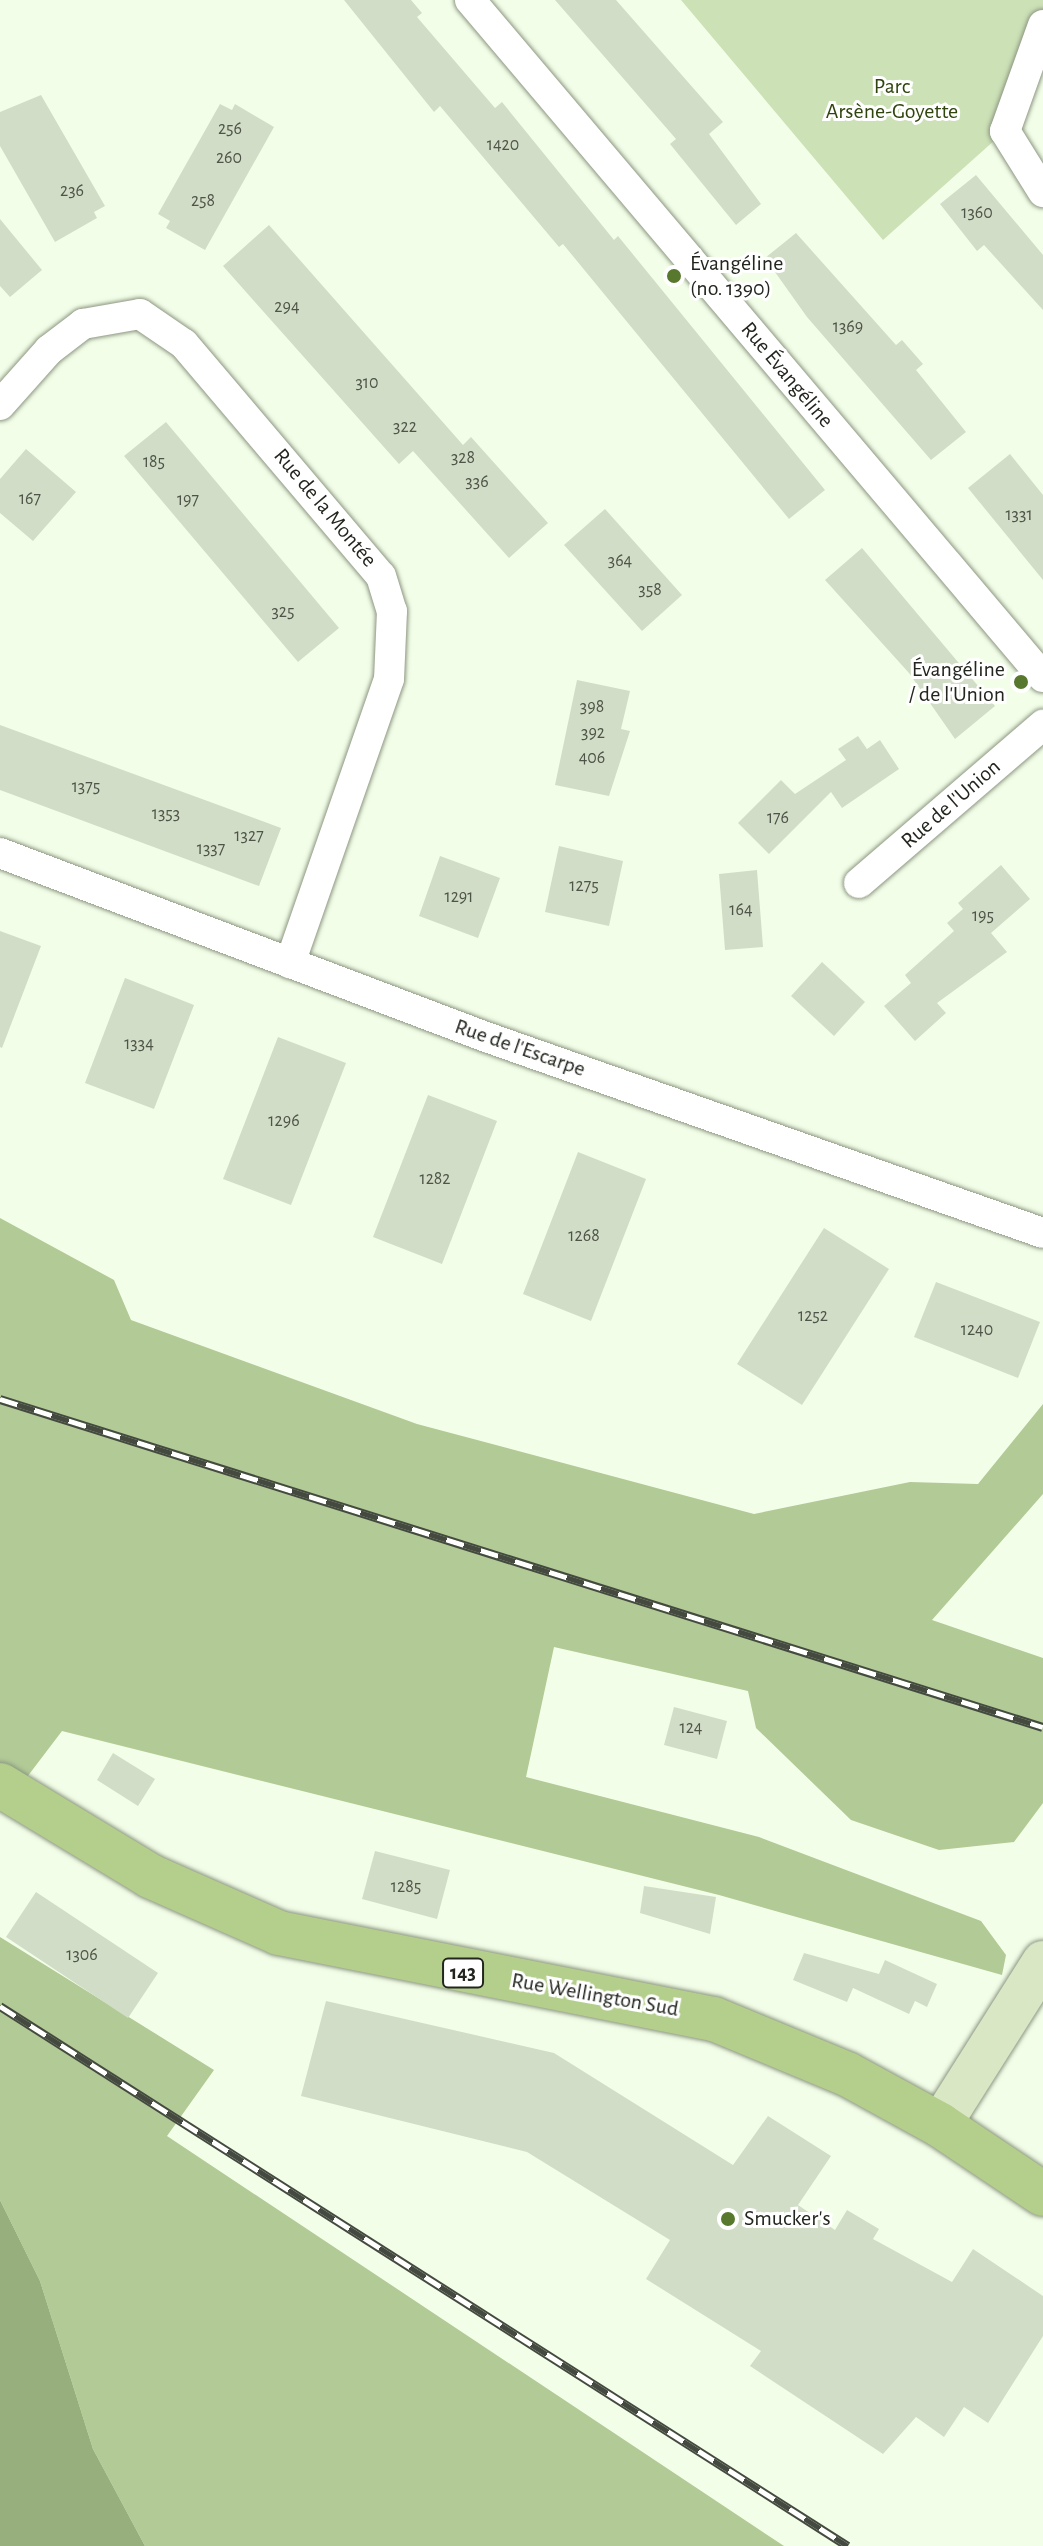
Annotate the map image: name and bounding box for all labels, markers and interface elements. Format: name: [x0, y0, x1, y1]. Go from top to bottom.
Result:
park label: Parc Arsène-Goyette: [826, 73, 958, 124]
house number: 256: [218, 118, 242, 140]
house number: 1420: [487, 134, 519, 156]
house number: 260: [216, 147, 242, 169]
house number: 236: [60, 180, 84, 202]
house number: 258: [191, 190, 215, 212]
house number: 1360: [961, 202, 993, 224]
place label: Évangéline (no. 1390): [690, 250, 783, 302]
marker: Évangéline (no. 1390): [665, 267, 683, 285]
house number: 294: [274, 296, 300, 318]
house number: 1369: [833, 316, 863, 338]
street label: Rue Évangéline: [735, 317, 839, 433]
house number: 310: [355, 372, 379, 394]
house number: 322: [393, 416, 417, 438]
street label: Rue de la Montée: [268, 443, 382, 573]
house number: 328: [451, 447, 475, 469]
house number: 185: [143, 451, 165, 473]
house number: 336: [465, 471, 489, 493]
house number: 167: [19, 488, 41, 510]
house number: 197: [177, 489, 199, 511]
house number: 1331: [1005, 504, 1033, 526]
house number: 364: [608, 550, 632, 572]
house number: 358: [638, 579, 662, 601]
house number: 325: [271, 601, 295, 623]
place label: Évangéline / de l'Union: [909, 656, 1005, 708]
marker: Évangéline / de l'Union: [1012, 673, 1030, 691]
house number: 398: [580, 696, 604, 718]
house number: 392: [581, 722, 605, 744]
house number: 406: [579, 747, 605, 769]
street label: Rue de l'Union: [896, 754, 1006, 854]
house number: 1375: [72, 776, 100, 798]
house number: 1353: [152, 803, 180, 825]
house number: 176: [767, 807, 789, 829]
house number: 1327: [234, 825, 264, 847]
house number: 1337: [197, 838, 225, 860]
house number: 1275: [569, 875, 599, 897]
house number: 1291: [444, 886, 474, 908]
house number: 164: [729, 899, 753, 921]
house number: 195: [972, 905, 994, 927]
street label: Rue de l'Escarpe: [451, 1013, 589, 1083]
house number: 1334: [124, 1033, 154, 1055]
house number: 1296: [268, 1110, 300, 1132]
house number: 1282: [419, 1168, 451, 1190]
house number: 1268: [568, 1225, 600, 1247]
house number: 1252: [798, 1305, 828, 1327]
house number: 1240: [961, 1319, 993, 1341]
house number: 124: [679, 1717, 703, 1739]
house number: 1285: [391, 1876, 421, 1898]
house number: 1306: [66, 1944, 98, 1966]
road number: 143: [441, 1957, 485, 1989]
street label: Rue Wellington Sud: [509, 1967, 681, 2023]
place label: Smucker's: [744, 2206, 831, 2232]
marker: Smucker's: [719, 2210, 737, 2228]

